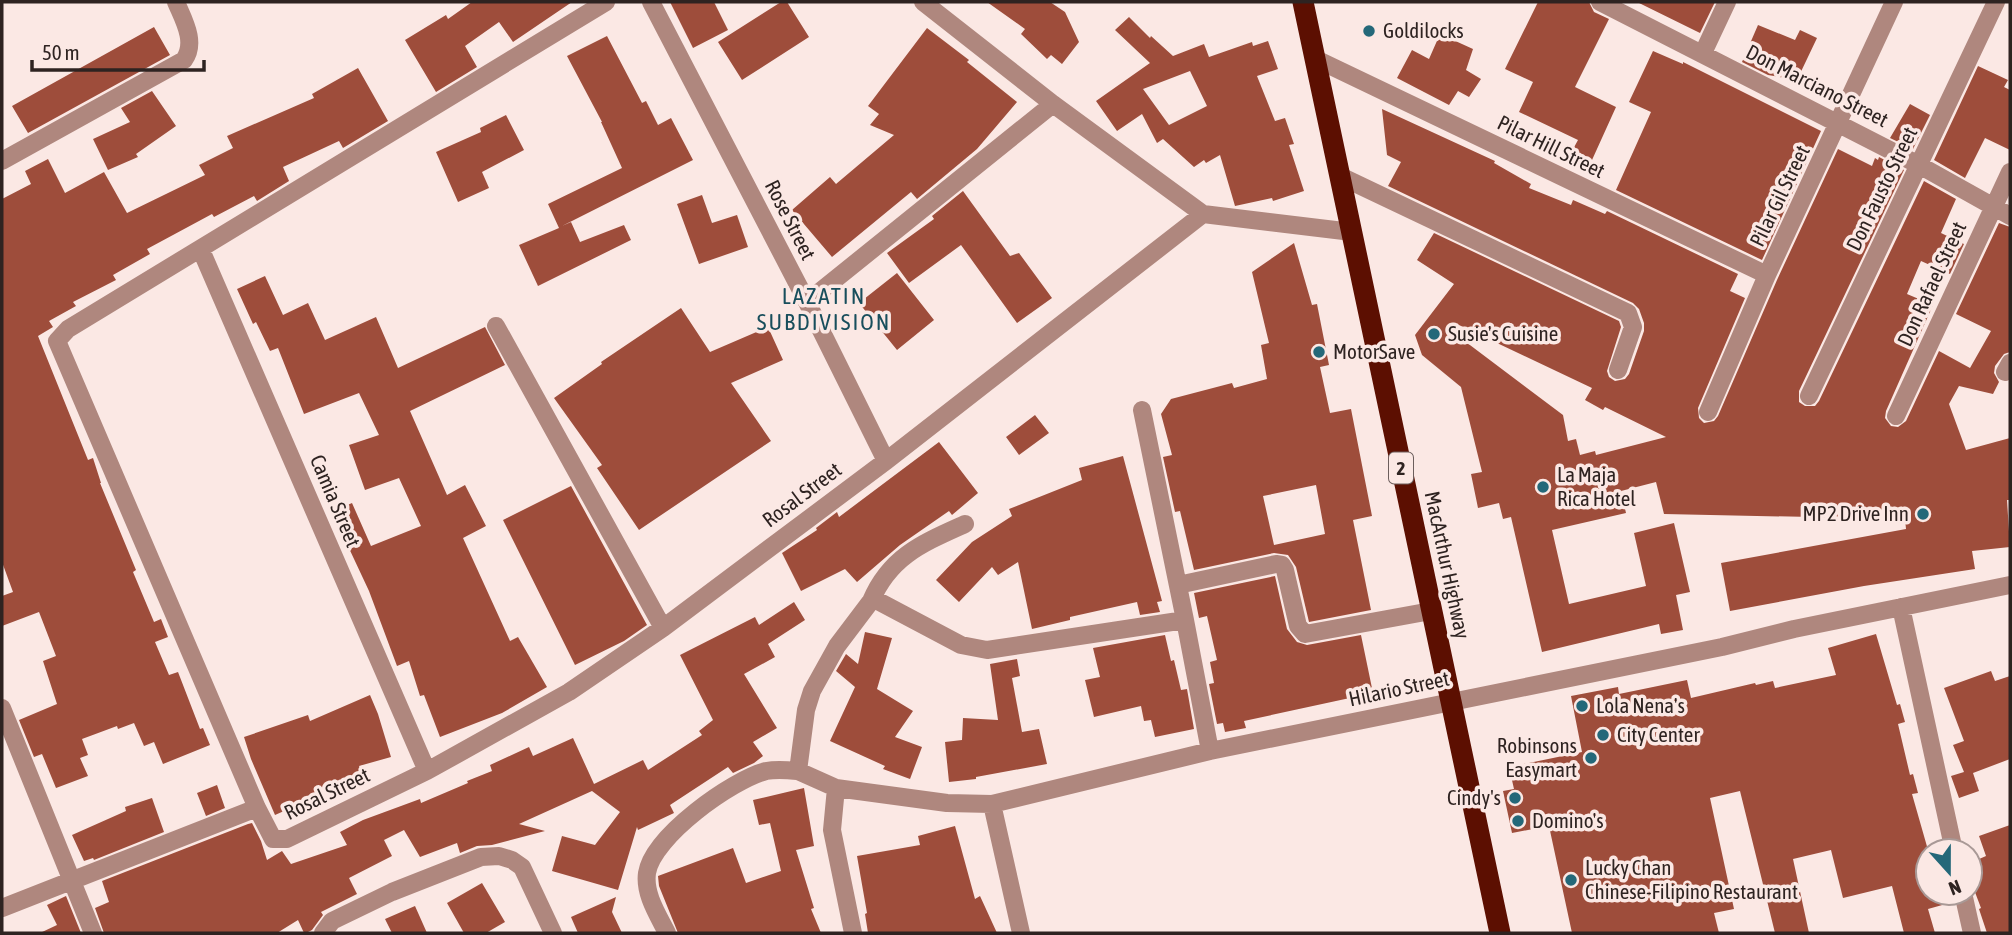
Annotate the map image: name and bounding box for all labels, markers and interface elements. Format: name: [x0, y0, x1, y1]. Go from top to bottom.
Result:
place label: Goldilocks: [1383, 18, 1464, 42]
marker: Goldilocks: [1361, 23, 1377, 39]
scale bar: [32, 28, 203, 72]
street label: Don Marciano Street: [1742, 39, 1892, 131]
text: 50 m: [42, 40, 80, 64]
street label: Pilar Hill Street: [1494, 110, 1609, 182]
street label: Don Fausto Street: [1841, 123, 1921, 254]
street label: Pilar Gil Street: [1744, 141, 1814, 250]
street label: Rose Street: [761, 176, 821, 263]
street label: Don Rafael Street: [1892, 218, 1970, 350]
district label: LAZATIN SUBDIVISION: [757, 283, 891, 335]
place label: Susie's Cuisine: [1448, 321, 1558, 345]
marker: Susie's Cuisine: [1426, 326, 1442, 342]
place label: MotorSave: [1333, 339, 1415, 363]
marker: MotorSave: [1311, 344, 1327, 360]
street label: Camia Street: [306, 451, 366, 550]
road number: 2: [1389, 453, 1413, 484]
street label: Rosal Street: [757, 457, 845, 531]
place label: La Maja Rica Hotel: [1557, 462, 1636, 510]
marker: La Maja Rica Hotel: [1535, 479, 1551, 495]
street label: MacArthur Highway: [1421, 489, 1475, 641]
place label: MP2 Drive Inn: [1803, 501, 1909, 525]
marker: MP2 Drive Inn: [1915, 506, 1931, 522]
street label: Hilario Street: [1346, 666, 1451, 710]
place label: Lola Nena's: [1596, 693, 1685, 717]
marker: Lola Nena's: [1574, 698, 1590, 714]
place label: City Center: [1617, 722, 1700, 746]
marker: City Center: [1595, 727, 1611, 743]
place label: Robinsons Easymart: [1497, 733, 1577, 781]
marker: Robinsons Easymart: [1583, 750, 1599, 766]
street label: Rosal Street: [280, 762, 373, 824]
place label: Cindy's: [1447, 785, 1501, 809]
marker: Cindy's: [1507, 790, 1523, 806]
place label: Domino's: [1532, 808, 1604, 832]
marker: Domino's: [1510, 813, 1526, 829]
north arrow: [1914, 837, 1984, 907]
place label: Lucky Chan Chinese-Filipino Restaurant: [1585, 855, 1798, 903]
marker: Lucky Chan Chinese-Filipino Restaurant: [1563, 872, 1579, 888]
text: N: [1946, 876, 1964, 900]

